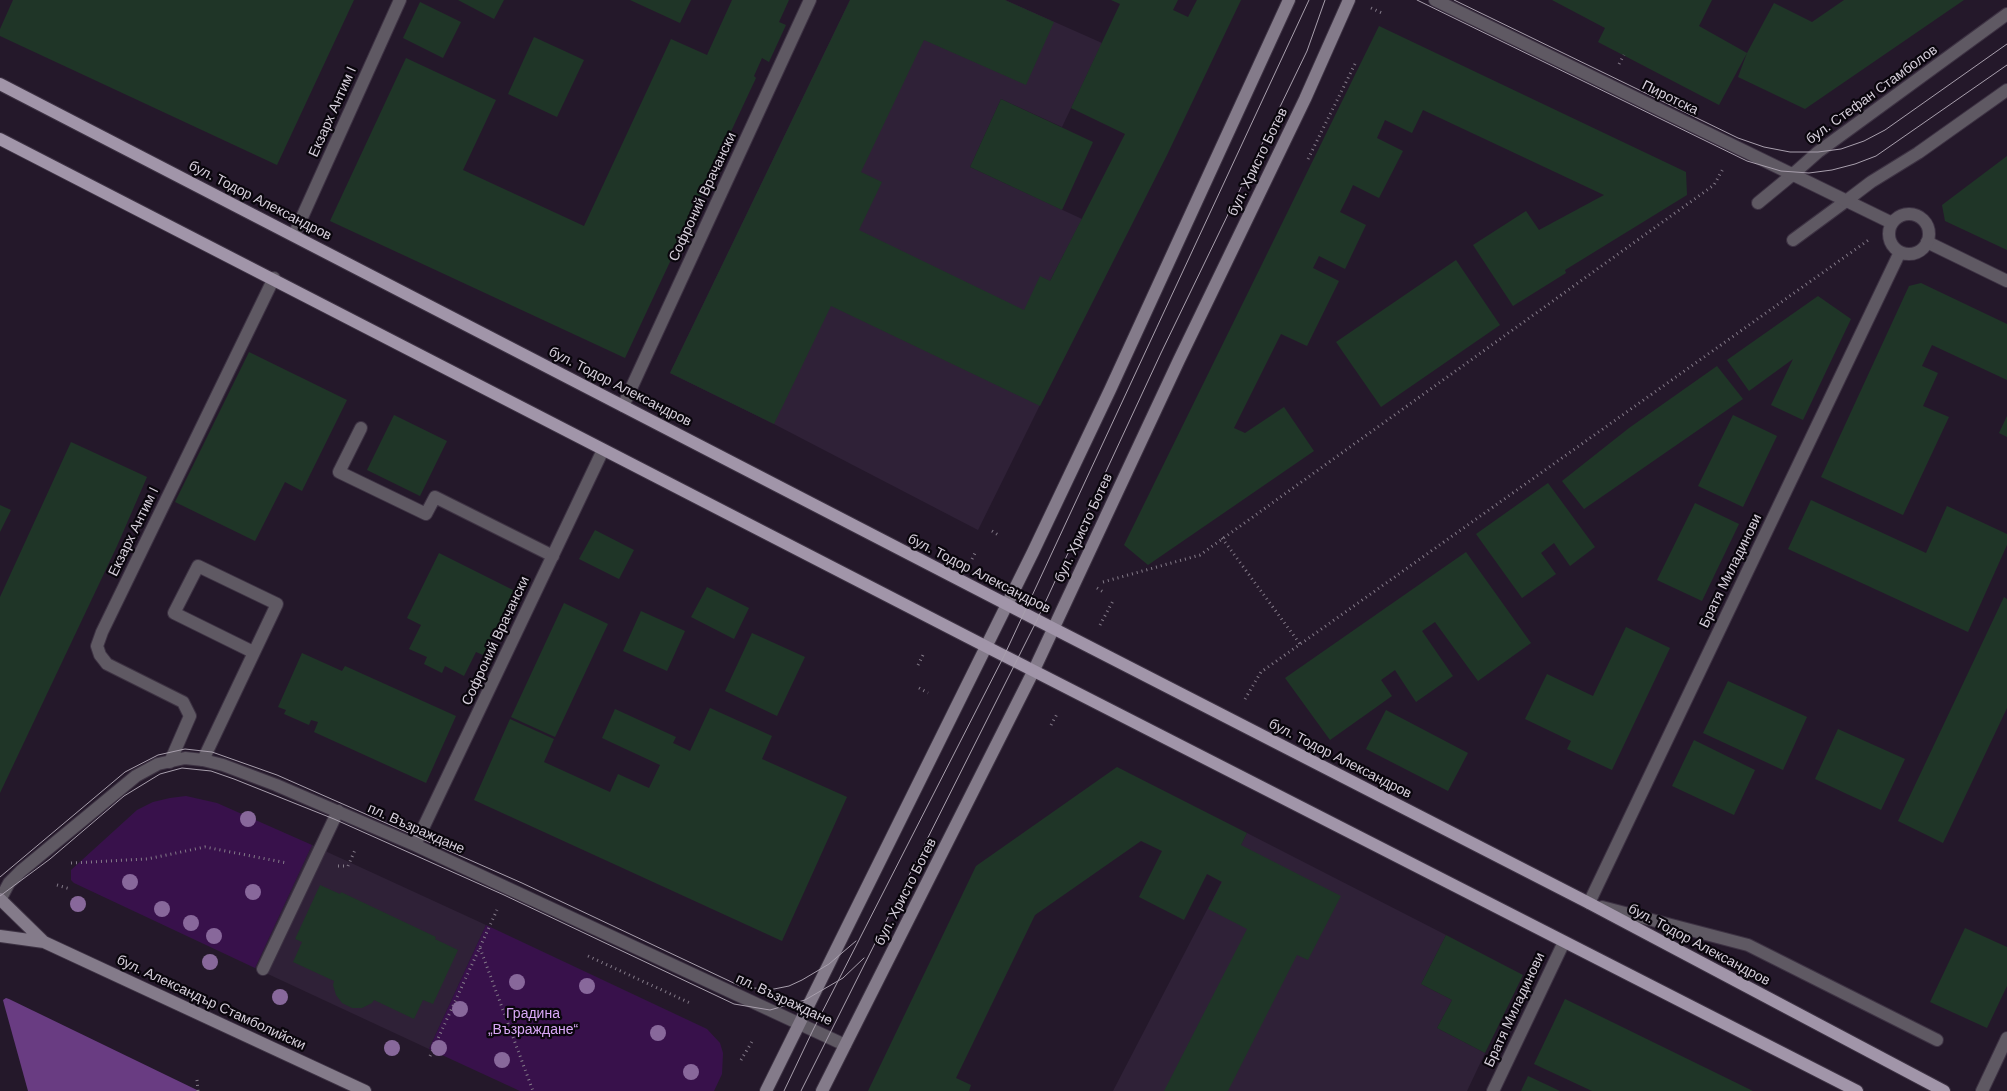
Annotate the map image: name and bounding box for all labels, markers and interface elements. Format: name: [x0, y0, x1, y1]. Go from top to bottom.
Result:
street label: бул. Стефан Стамболов: [1803, 42, 1941, 148]
street label: Екзарх Антим I: [306, 64, 360, 160]
street label: Пиротска: [1639, 77, 1701, 119]
street label: бул. Христо Ботев: [1225, 105, 1291, 219]
street label: Софроний Врачански: [666, 130, 740, 264]
street label: бул. Тодор Александров: [186, 158, 334, 244]
street label: бул. Тодор Александров: [546, 344, 694, 430]
street label: бул. Христо Ботев: [1051, 471, 1117, 585]
street label: Екзарх Антим I: [105, 485, 163, 579]
street label: Братя Миладинови: [1696, 511, 1766, 631]
street label: бул. Тодор Александров: [905, 531, 1053, 617]
street label: Софроний Врачански: [459, 574, 533, 708]
street label: бул. Тодор Александров: [1266, 716, 1414, 802]
street label: пл. Възраждане: [365, 800, 467, 858]
street label: бул. Христо Ботев: [872, 835, 940, 949]
street label: бул. Тодор Александров: [1625, 900, 1773, 990]
street label: Братя Миладинови: [1481, 950, 1549, 1070]
street label: бул. Александър Стамболийски: [114, 952, 308, 1054]
street label: пл. Възраждане: [733, 970, 835, 1030]
park label: Градина „Възраждане“: [488, 1006, 578, 1038]

